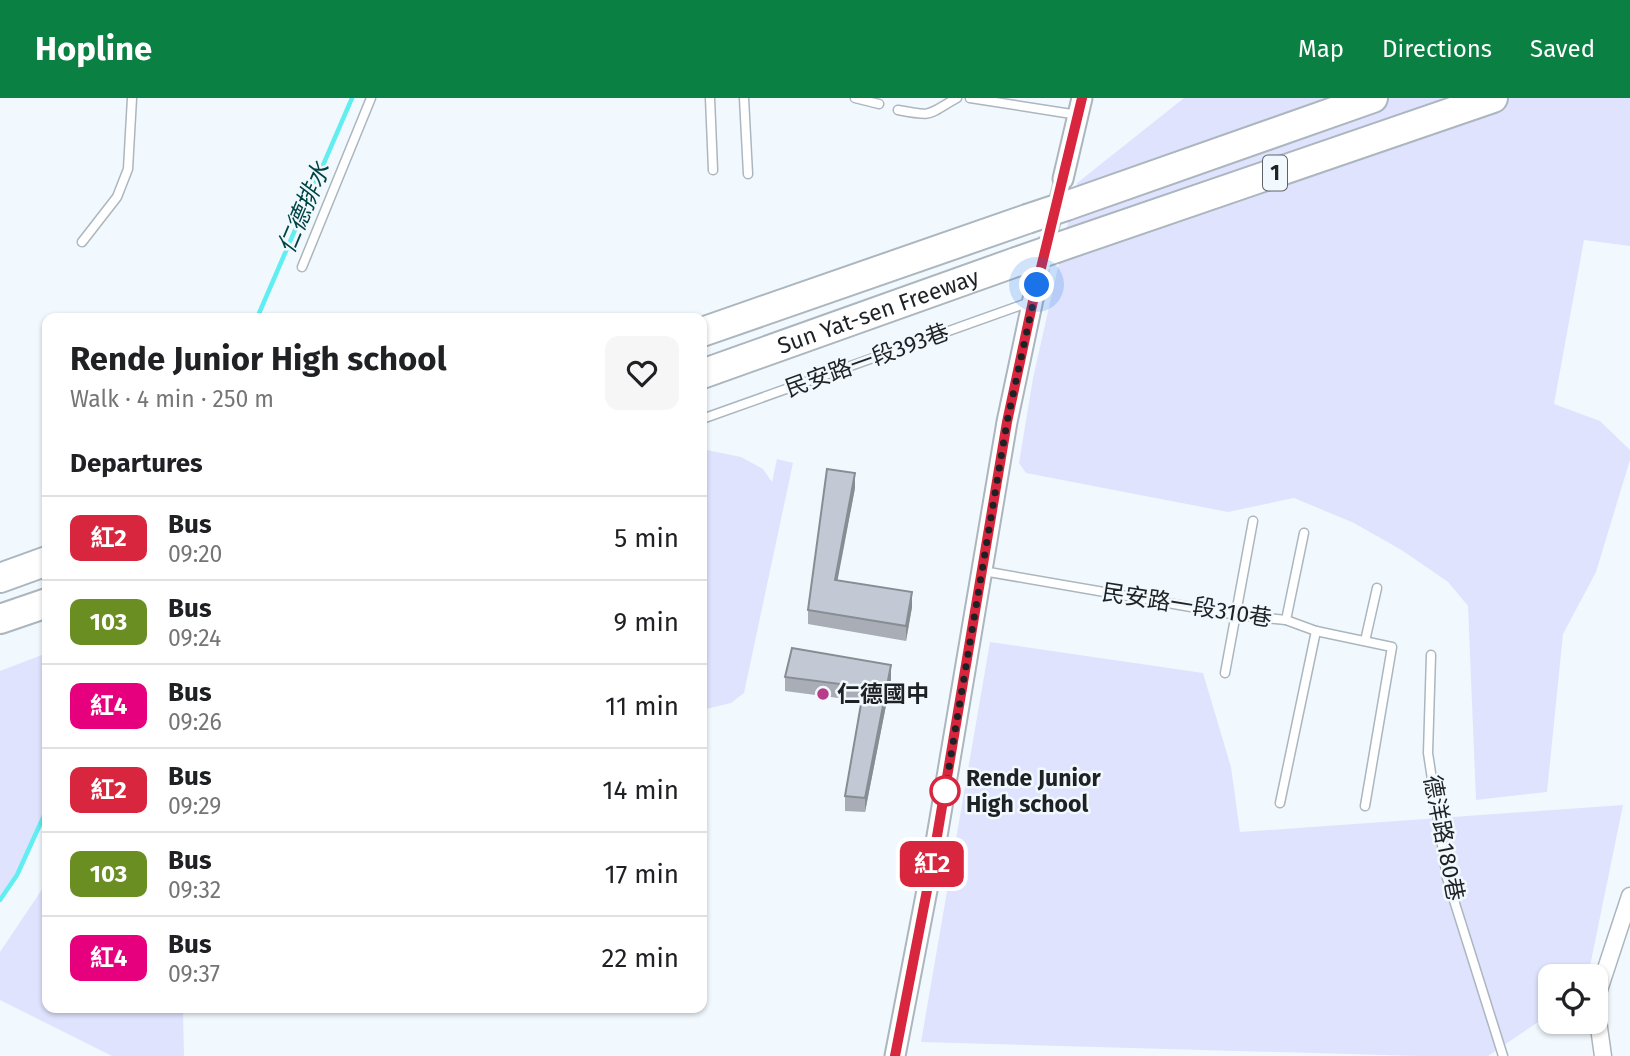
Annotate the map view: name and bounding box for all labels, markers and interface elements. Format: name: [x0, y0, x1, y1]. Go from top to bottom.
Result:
text: Hopline: [35, 29, 152, 69]
text: Map: [1298, 35, 1344, 63]
text: Directions: [1382, 35, 1492, 63]
text: Saved: [1530, 35, 1595, 63]
road number: 1: [1263, 155, 1287, 190]
water label: 仁德排水: [272, 157, 336, 258]
street label: Sun Yat-sen Freeway: [774, 262, 983, 360]
your location: [1019, 267, 1054, 302]
street label: 民安路一段393巷: [781, 317, 953, 403]
button: heart: [605, 336, 679, 410]
text: Rende Junior High school: [70, 339, 446, 379]
text: Walk · 4 min · 250 m: [70, 385, 274, 413]
text: Departures: [70, 448, 203, 479]
text: Bus: [168, 509, 211, 540]
text: 5 min: [614, 523, 679, 554]
text: 紅2: [90, 524, 127, 552]
text: 09:20: [168, 540, 222, 568]
street label: 民安路一段310巷: [1100, 578, 1274, 632]
text: Bus: [168, 593, 211, 624]
text: 9 min: [614, 607, 679, 638]
text: 103: [90, 608, 127, 636]
text: 09:24: [168, 624, 221, 652]
text: Bus: [168, 677, 211, 708]
place label: 仁德國中: [837, 680, 929, 708]
marker: 仁德國中: [815, 686, 831, 702]
text: 11 min: [605, 691, 679, 722]
text: 紅4: [90, 692, 127, 720]
text: 09:26: [168, 708, 222, 736]
text: Bus: [168, 761, 211, 792]
place label: Rende Junior High school: [966, 764, 1101, 818]
street label: 德洋路180巷: [1418, 773, 1470, 903]
text: 14 min: [602, 775, 679, 806]
text: 紅2: [90, 776, 127, 804]
marker: Rende Junior High school: [930, 776, 960, 806]
text: 09:29: [168, 792, 221, 820]
line badge: 紅2: [900, 841, 964, 887]
text: Bus: [168, 845, 211, 876]
text: 紅2: [914, 850, 950, 878]
text: 17 min: [604, 859, 679, 890]
text: 103: [90, 860, 127, 888]
text: 09:32: [168, 876, 221, 904]
text: Bus: [168, 929, 211, 960]
text: 22 min: [602, 943, 679, 974]
text: 紅4: [90, 944, 127, 972]
text: 09:37: [168, 960, 220, 988]
map controls: [1538, 964, 1608, 1034]
button: locate: [1538, 964, 1608, 1034]

